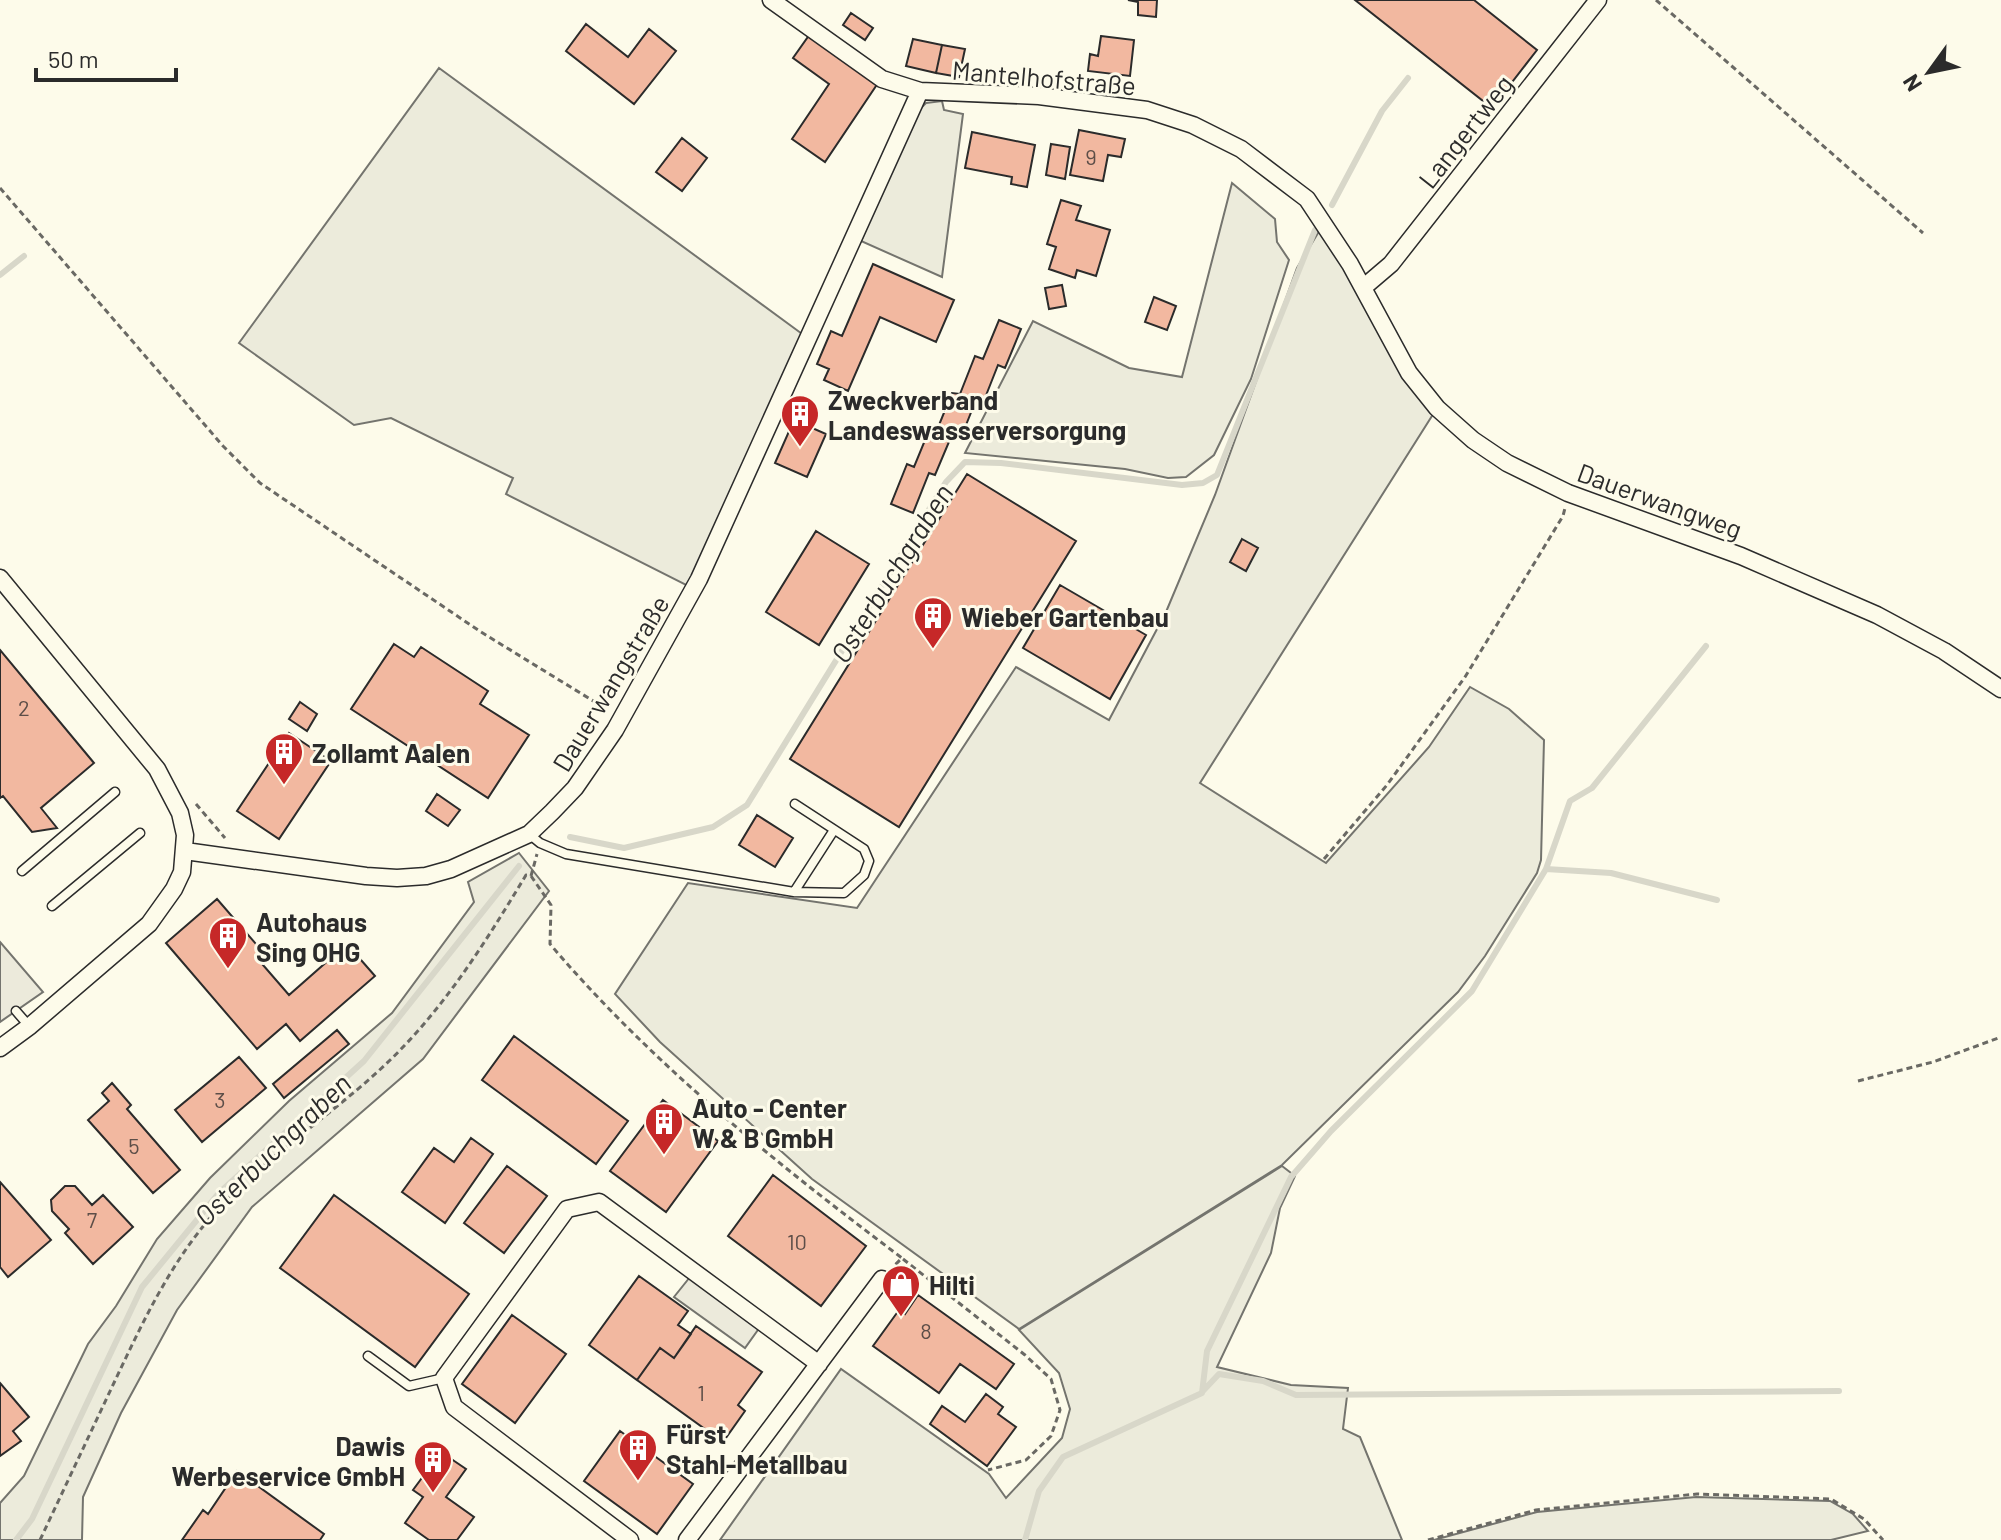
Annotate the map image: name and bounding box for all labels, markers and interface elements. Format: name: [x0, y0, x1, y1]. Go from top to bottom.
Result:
scale bar: [36, 32, 176, 82]
north arrow: [1889, 32, 1969, 112]
text: 50 m: [48, 44, 99, 73]
street label: Mantelhofstraße: [951, 54, 1137, 100]
street label: Langertweg: [1411, 68, 1519, 194]
text: N: [1896, 70, 1926, 97]
house number: 9: [1085, 143, 1097, 169]
place label: Zweckverband Landeswasserversorgung: [828, 384, 1126, 445]
building icon: Zweckverband Landeswasserversorgung: [779, 393, 821, 448]
street label: Dauerwangweg: [1573, 456, 1747, 544]
water label: Osterbuchgraben: [822, 477, 960, 669]
street label: Dauerwangstraße: [545, 589, 675, 777]
building icon: Wieber Gartenbau: [912, 595, 954, 650]
place label: Wieber Gartenbau: [961, 601, 1169, 632]
house number: 2: [18, 694, 30, 720]
building icon: Zollamt Aalen: [263, 731, 305, 786]
place label: Zollamt Aalen: [312, 737, 470, 768]
place label: Autohaus Sing OHG: [256, 906, 367, 967]
building icon: Autohaus Sing OHG: [207, 915, 249, 970]
water label: Osterbuchgraben: [187, 1066, 357, 1232]
house number: 3: [214, 1086, 226, 1112]
place label: Auto - Center W & B GmbH: [692, 1092, 847, 1153]
building icon: Auto - Center W & B GmbH: [643, 1101, 685, 1156]
house number: 5: [128, 1132, 140, 1158]
house number: 7: [87, 1206, 97, 1232]
house number: 10: [787, 1228, 807, 1254]
shop icon: Hilti: [880, 1263, 922, 1318]
place label: Hilti: [929, 1269, 975, 1300]
house number: 8: [920, 1317, 932, 1343]
house number: 1: [697, 1379, 705, 1405]
place label: Fürst Stahl-Metallbau: [666, 1418, 848, 1479]
building icon: Fürst Stahl-Metallbau: [617, 1427, 659, 1482]
place label: Dawis Werbeservice GmbH: [172, 1430, 405, 1491]
building icon: Dawis Werbeservice GmbH: [412, 1439, 454, 1494]

